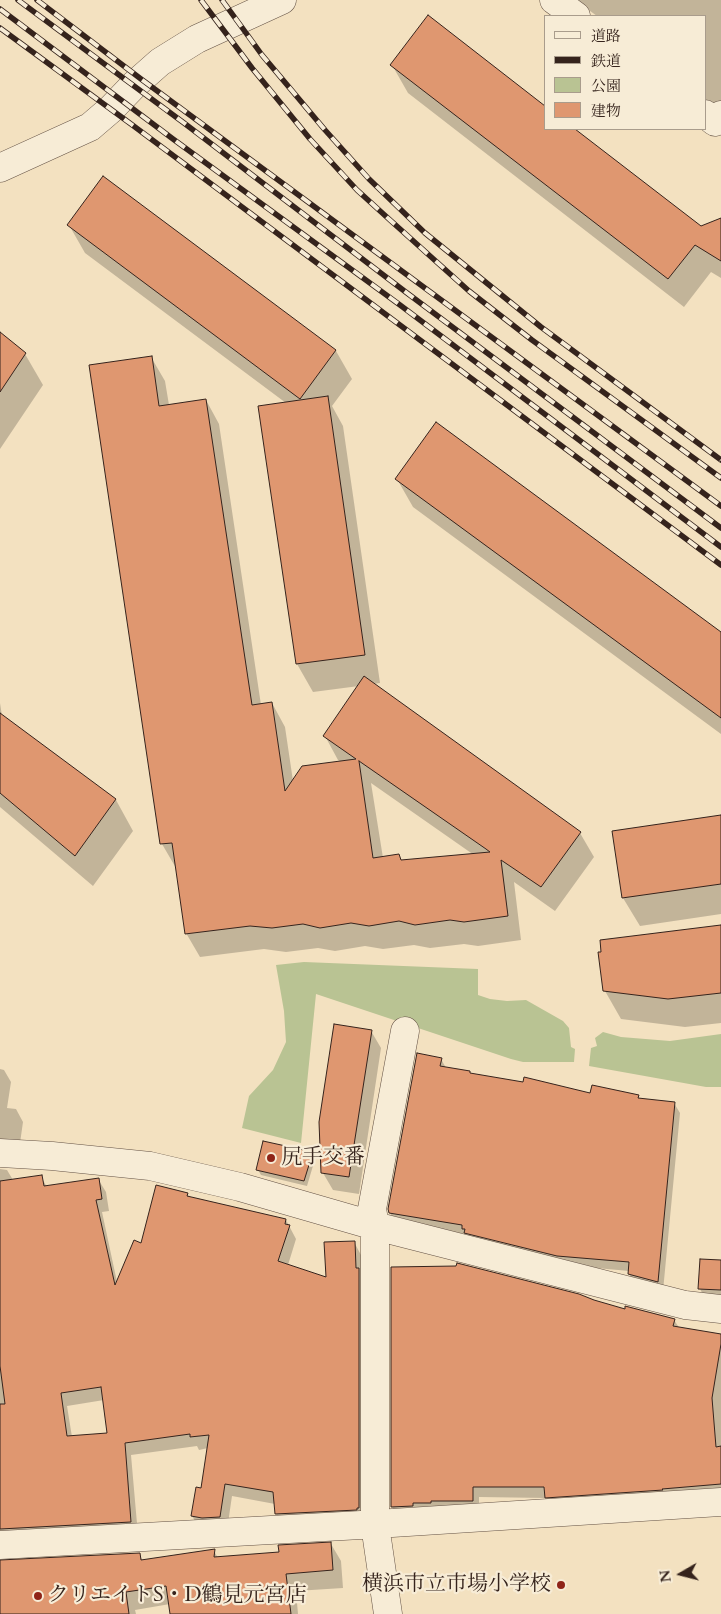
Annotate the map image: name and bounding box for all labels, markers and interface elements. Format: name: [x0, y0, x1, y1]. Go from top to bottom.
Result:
legend: [544, 15, 706, 130]
text: 道路: [591, 26, 621, 46]
text: 鉄道: [591, 51, 621, 71]
text: 公園: [591, 76, 621, 96]
text: 建物: [591, 101, 621, 121]
place label: 尻手交番: [281, 1145, 365, 1171]
marker: 尻手交番: [265, 1152, 277, 1164]
north arrow: [656, 1549, 706, 1599]
text: N: [655, 1569, 676, 1583]
place label: 横浜市立市場小学校: [362, 1572, 551, 1598]
marker: 横浜市立市場小学校: [555, 1579, 567, 1591]
place label: クリエイトS・D鶴見元宮店: [48, 1583, 307, 1609]
marker: クリエイトS・D鶴見元宮店: [32, 1590, 44, 1602]

